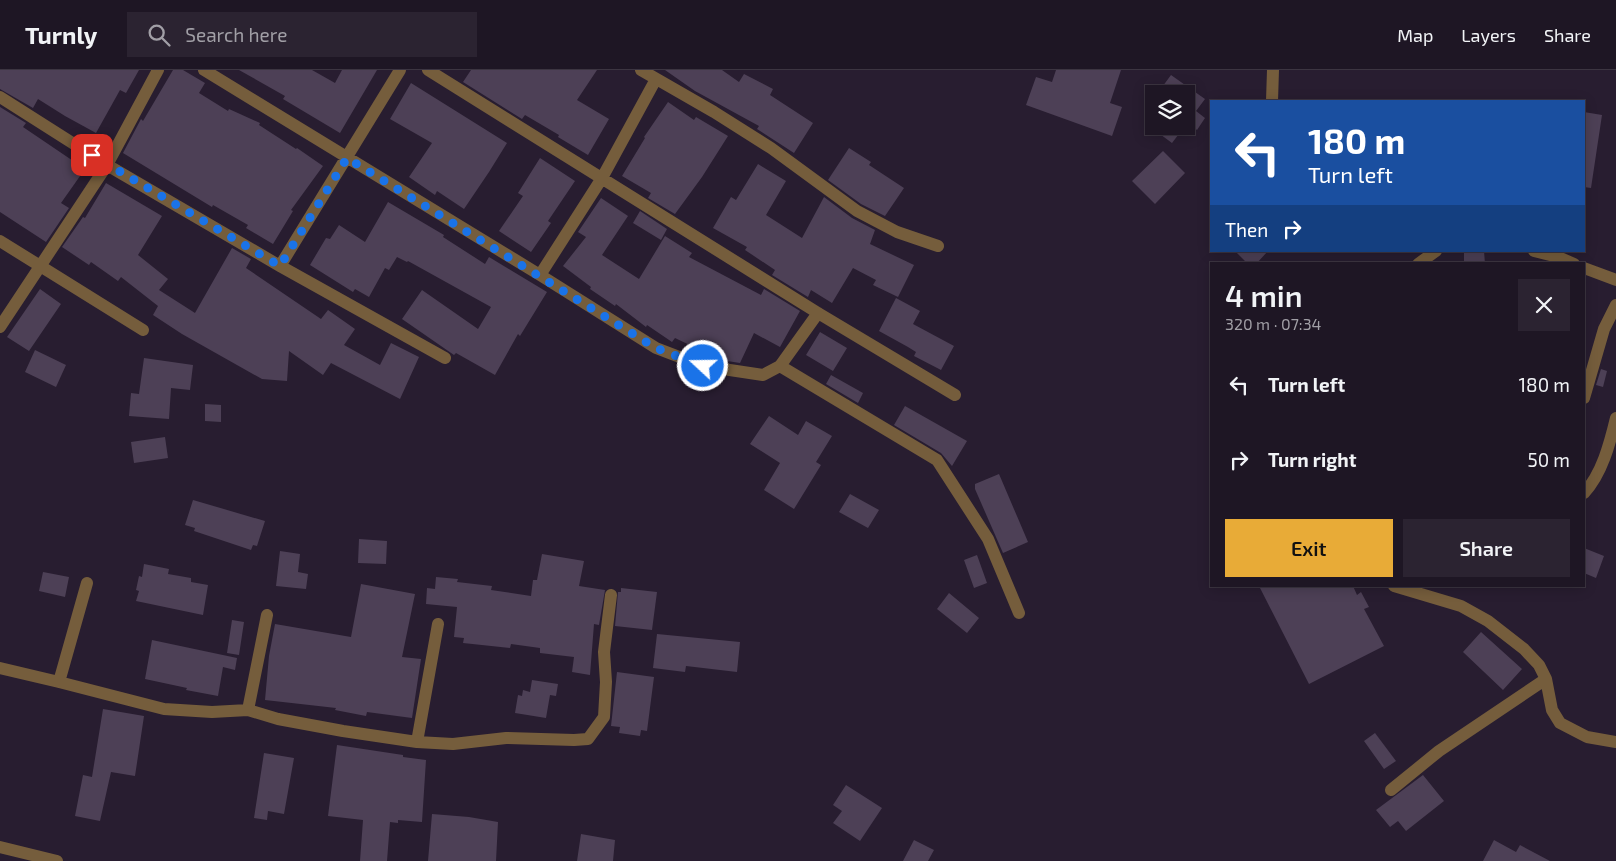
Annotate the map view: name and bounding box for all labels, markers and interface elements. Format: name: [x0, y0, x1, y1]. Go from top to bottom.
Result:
search box: [127, 12, 477, 57]
text: Turnly: [25, 20, 97, 49]
icon: search: [145, 21, 173, 49]
text: Search here: [185, 23, 287, 46]
text: Map: [1397, 24, 1433, 46]
text: Layers: [1461, 24, 1516, 46]
text: Share: [1544, 24, 1591, 46]
map controls: [1145, 85, 1195, 135]
button: layers: [1145, 85, 1195, 135]
text: 180 m: [1308, 119, 1405, 161]
icon: left: [1225, 120, 1290, 185]
pin: [71, 134, 113, 176]
icon: arrive: [78, 141, 106, 169]
text: Turn left: [1308, 161, 1393, 187]
icon: right: [1278, 215, 1306, 243]
text: Then: [1225, 218, 1268, 241]
text: 4 min: [1225, 277, 1303, 313]
button: close: [1518, 279, 1570, 331]
text: 320 m · 07:34: [1225, 314, 1321, 333]
position arrow: [676, 339, 728, 391]
icon: left: [1225, 371, 1253, 399]
text: Turn left: [1268, 373, 1345, 396]
text: 180 m: [1519, 373, 1570, 396]
icon: right: [1225, 446, 1253, 474]
text: Turn right: [1268, 448, 1356, 471]
text: 50 m: [1527, 448, 1570, 471]
button: Exit: [1225, 519, 1393, 577]
button: Share: [1403, 519, 1570, 577]

